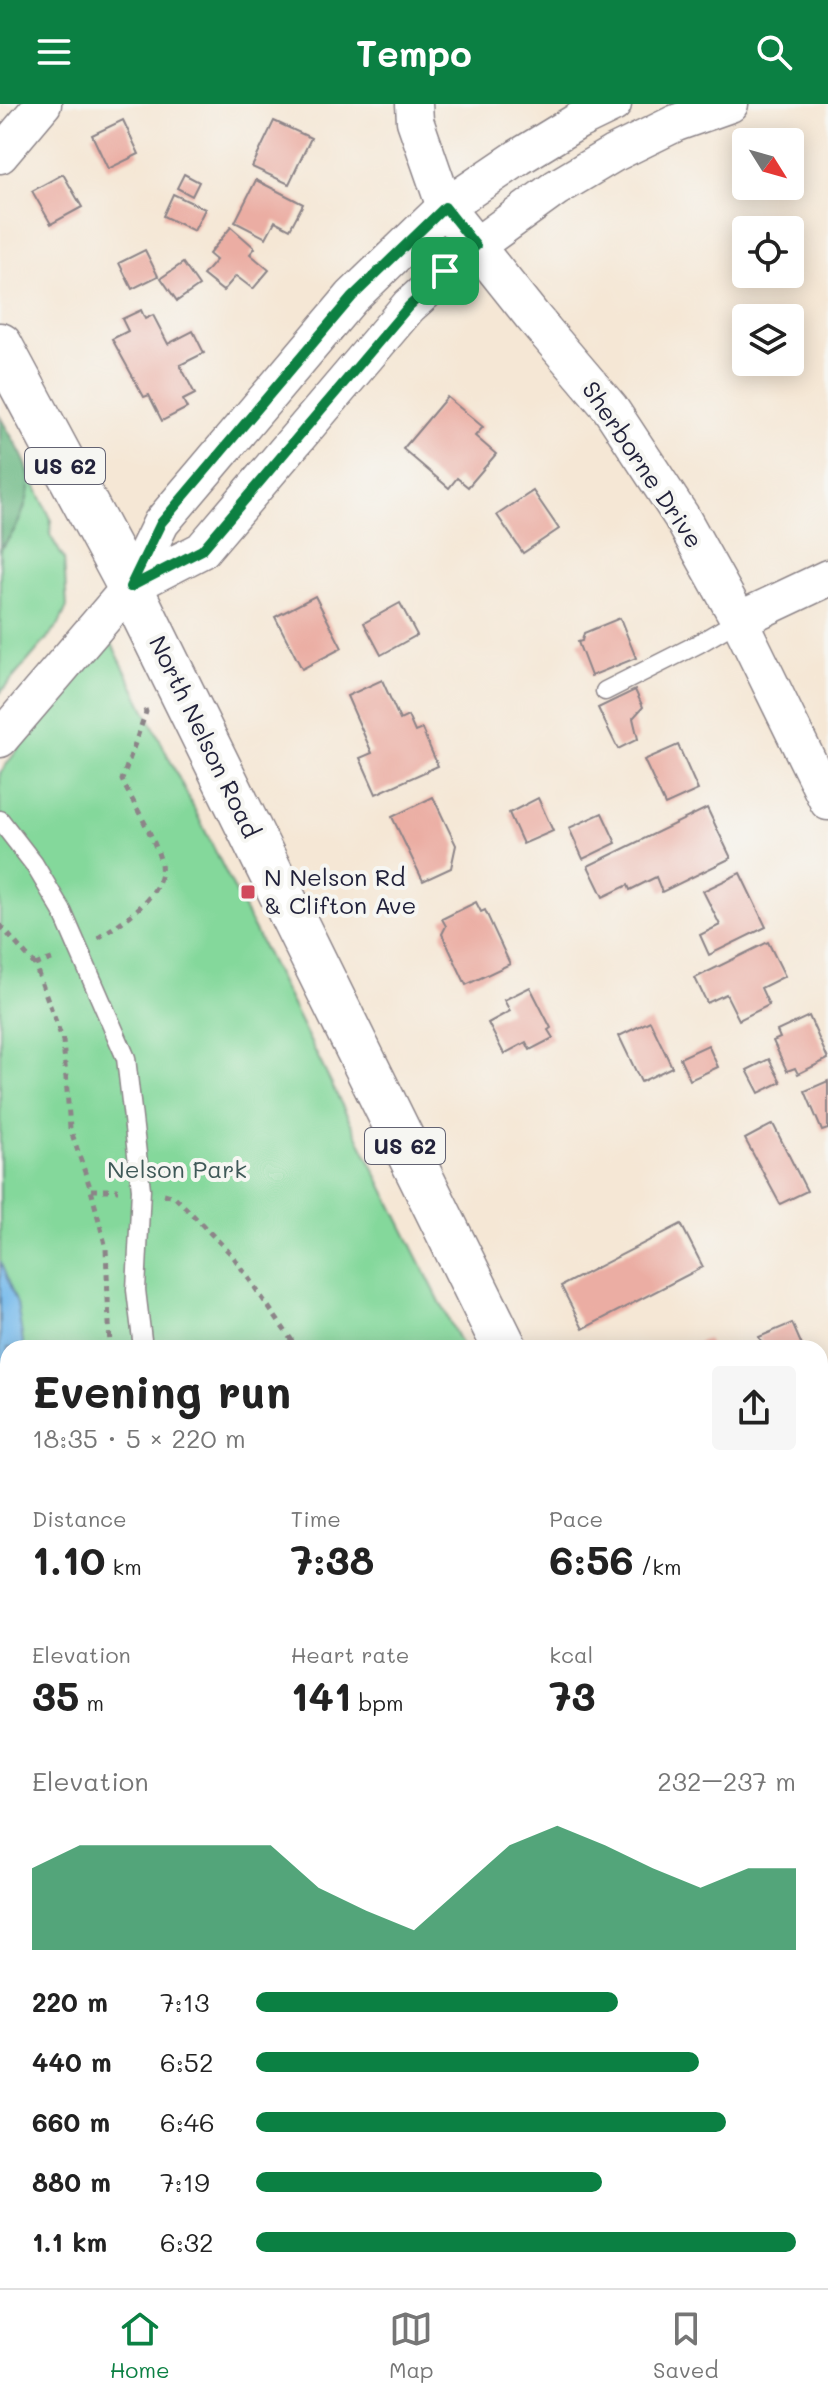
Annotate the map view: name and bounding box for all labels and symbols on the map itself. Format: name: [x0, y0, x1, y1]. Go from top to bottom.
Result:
north arrow: [732, 128, 804, 200]
pin: [411, 237, 479, 305]
street label: Sherborne Drive: [576, 375, 711, 554]
road number: US 62: [25, 448, 105, 484]
street label: North Nelson Road: [143, 630, 268, 842]
place label: N Nelson Rd & Clifton Ave: [264, 861, 416, 920]
marker: N Nelson Rd & Clifton Ave: [239, 883, 257, 901]
road number: US 62: [365, 1128, 445, 1164]
park label: Nelson Park: [107, 1153, 247, 1184]

